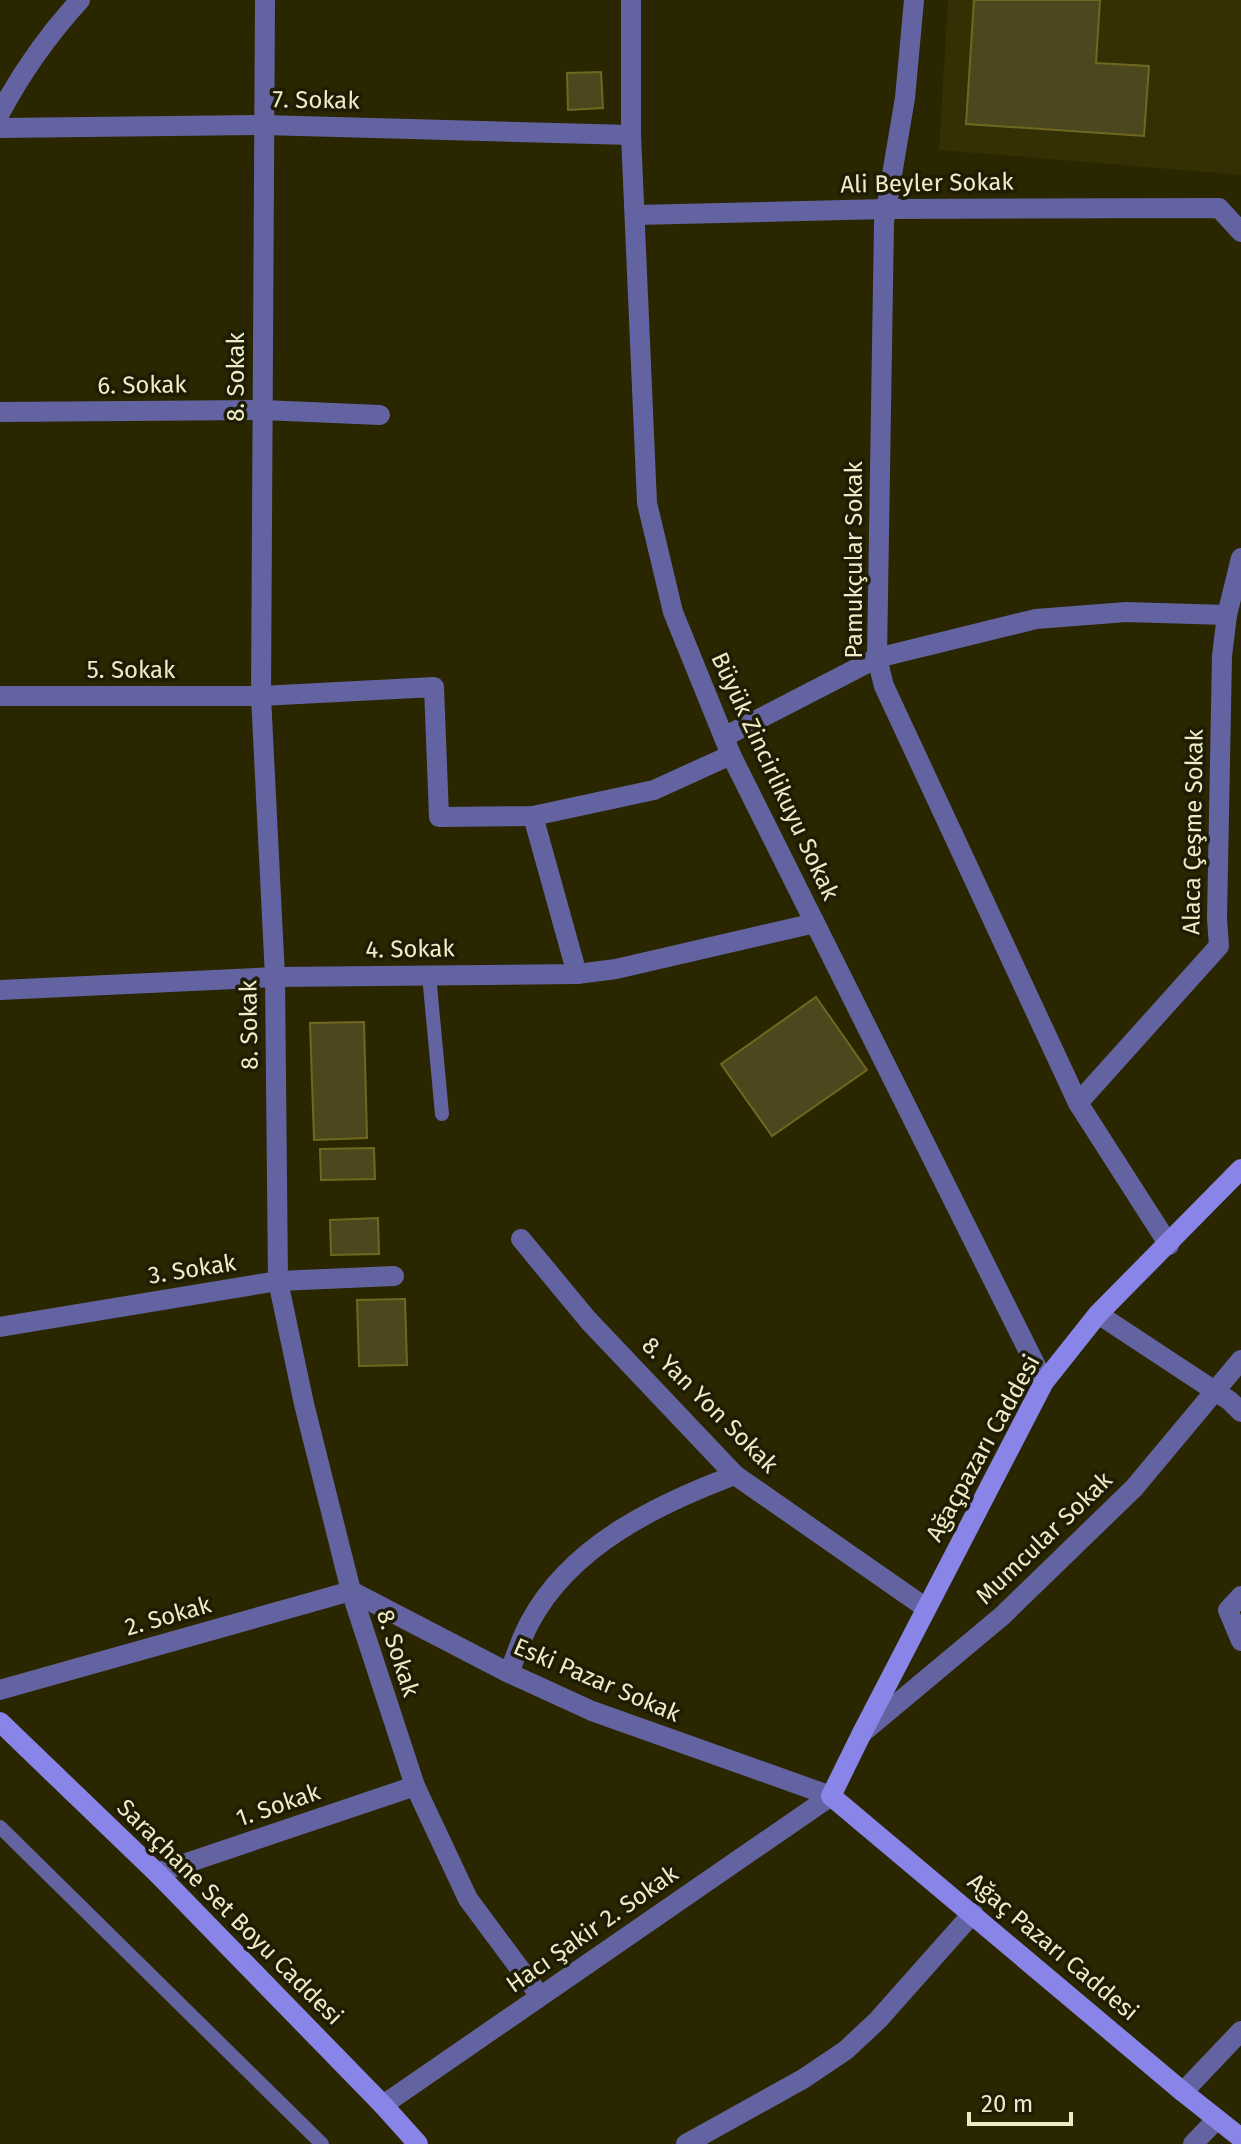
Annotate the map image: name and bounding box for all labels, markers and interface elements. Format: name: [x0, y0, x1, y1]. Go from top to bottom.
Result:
street label: 7. Sokak: [272, 85, 361, 115]
street label: Ali Beyler Sokak: [840, 167, 1015, 199]
street label: 8. Sokak: [222, 331, 250, 422]
street label: 6. Sokak: [97, 370, 188, 400]
street label: Pamukçular Sokak: [840, 461, 868, 659]
street label: Büyük Zincirlikuyu Sokak: [705, 648, 845, 905]
street label: 5. Sokak: [87, 656, 176, 684]
street label: Alaca Çeşme Sokak: [1177, 728, 1209, 935]
street label: 4. Sokak: [365, 934, 456, 964]
street label: 8. Sokak: [234, 979, 264, 1070]
street label: 3. Sokak: [146, 1248, 239, 1290]
street label: 8. Yan Yon Sokak: [636, 1331, 784, 1479]
street label: Ağaçpazarı Caddesi: [920, 1350, 1046, 1546]
street label: Mumcular Sokak: [970, 1465, 1118, 1610]
street label: 2. Sokak: [122, 1590, 215, 1642]
street label: 8. Sokak: [371, 1606, 425, 1701]
street label: Eski Pazar Sokak: [510, 1632, 685, 1728]
street label: 1. Sokak: [232, 1777, 324, 1832]
street label: Saraçhane Set Boyu Caddesi: [111, 1793, 349, 2031]
street label: Hacı Şakir 2. Sokak: [501, 1859, 684, 1999]
street label: Ağaç Pazarı Caddesi: [962, 1868, 1144, 2026]
scale bar: [969, 2076, 1071, 2126]
text: 20 m: [981, 2090, 1033, 2118]

